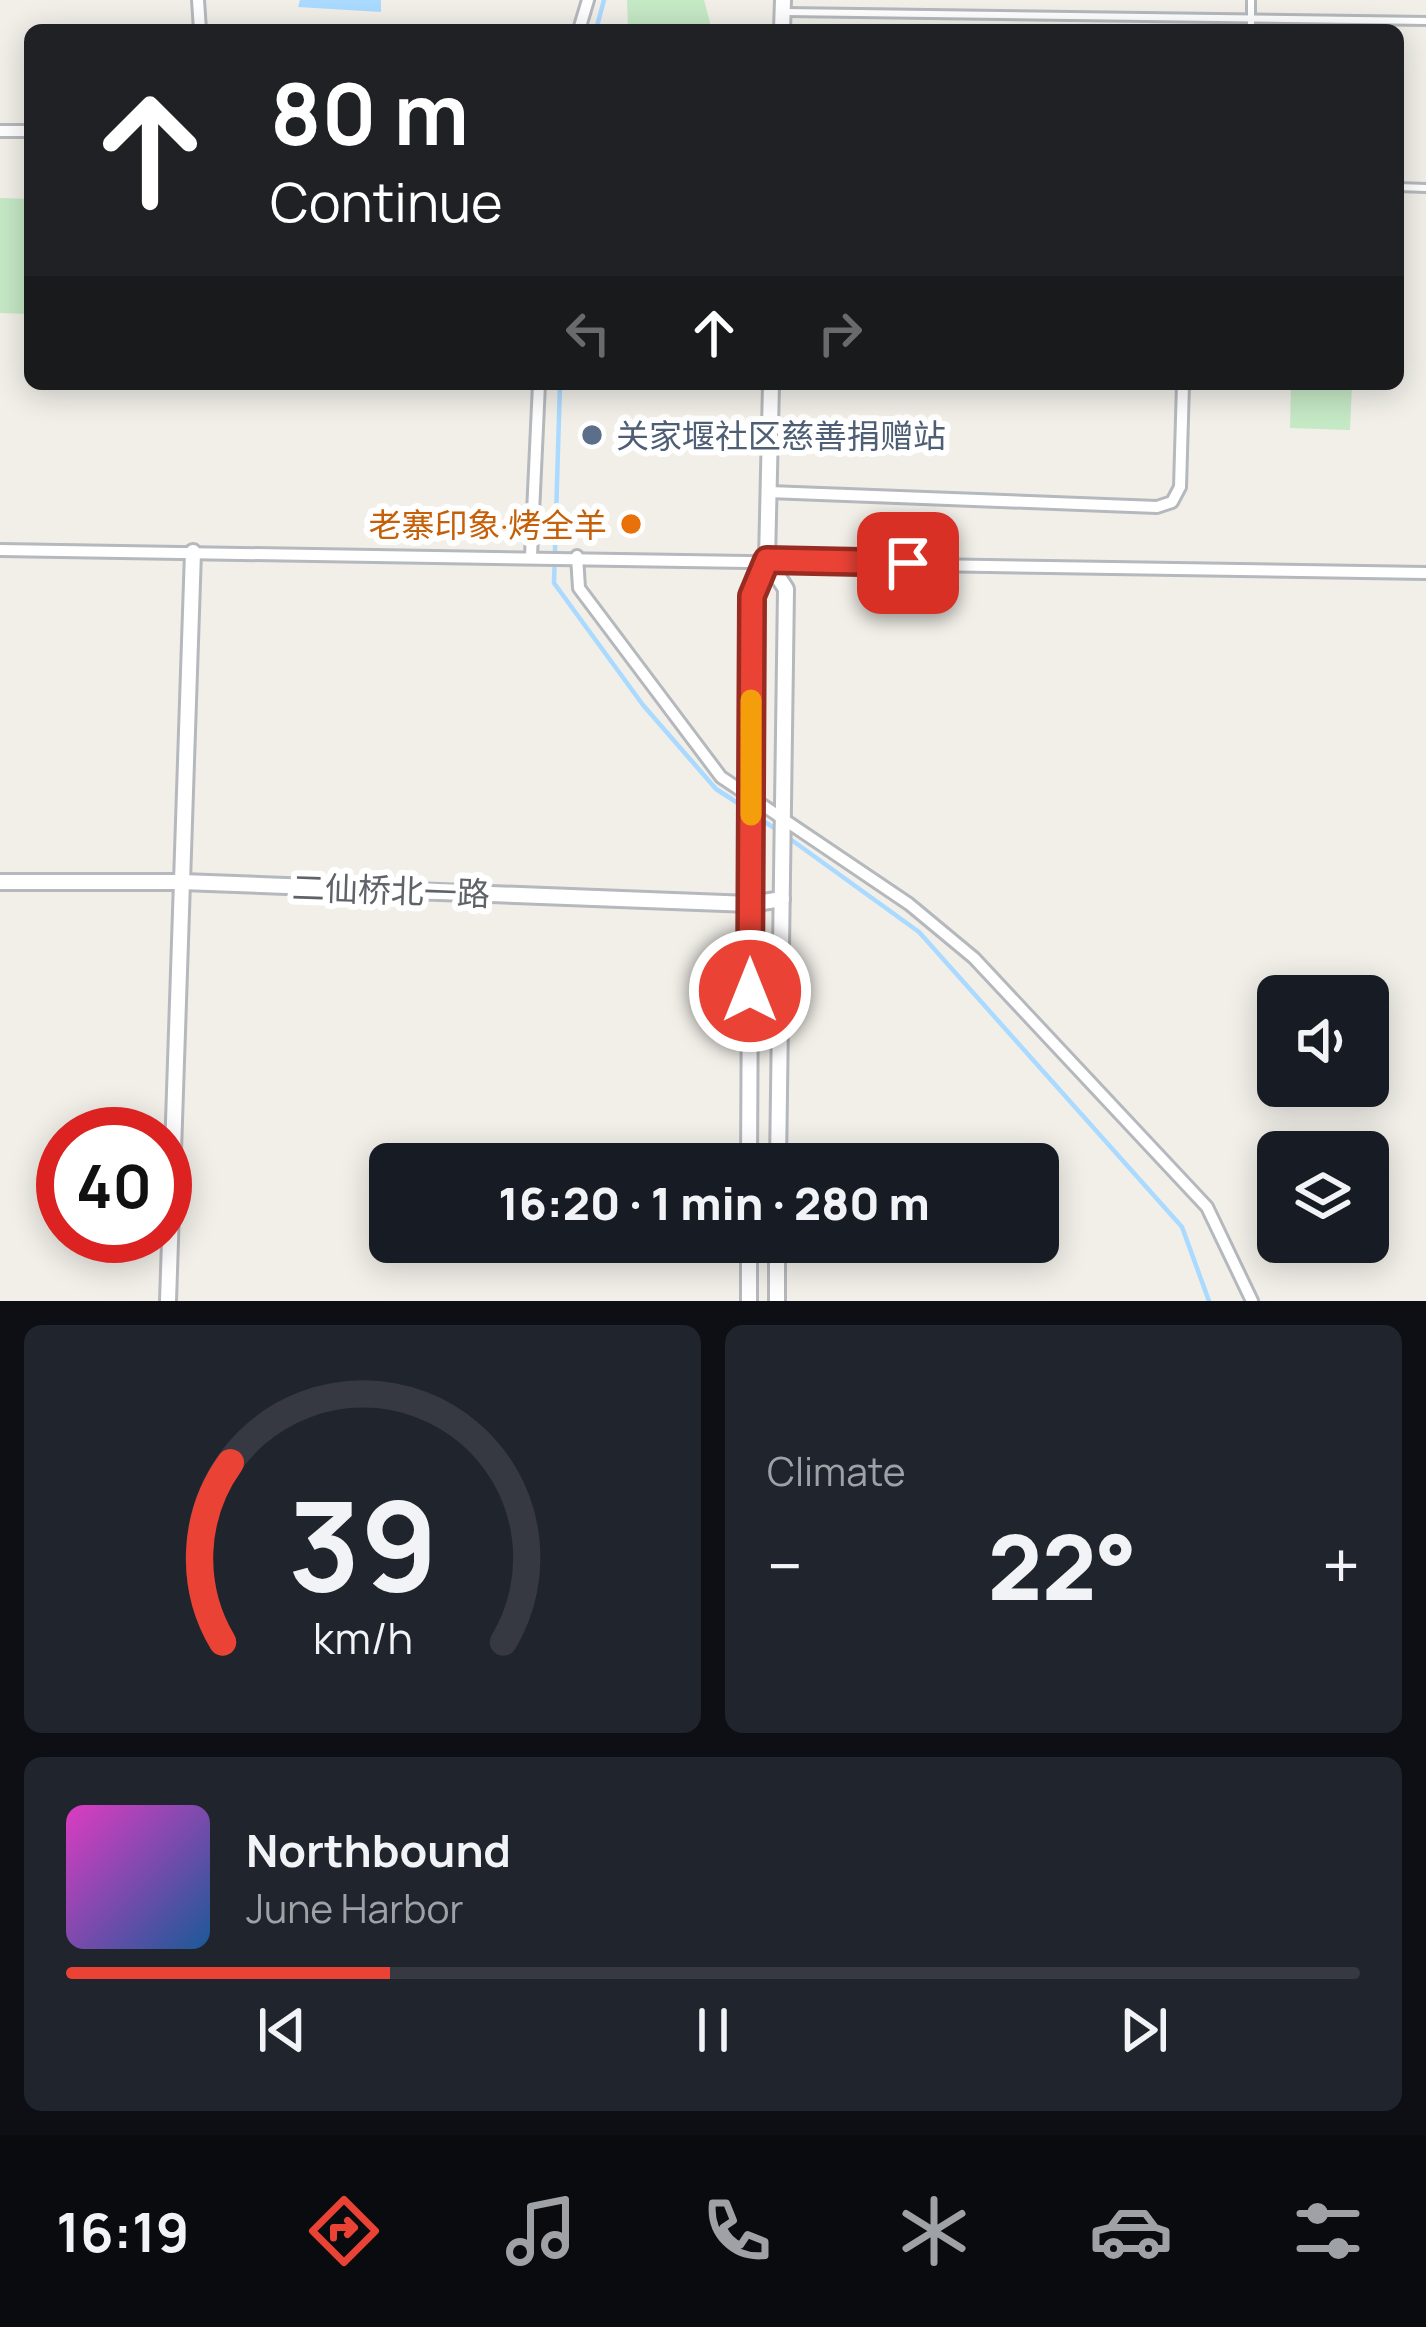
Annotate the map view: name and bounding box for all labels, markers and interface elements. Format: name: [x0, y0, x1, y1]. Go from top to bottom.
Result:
text: 80 m: [270, 55, 469, 170]
icon: ahead: [72, 72, 228, 228]
text: Continue: [270, 164, 503, 238]
icon: left: [555, 300, 621, 366]
icon: ahead: [681, 300, 747, 366]
icon: right: [807, 300, 873, 366]
place label: 关家堰社区慈善捐赠站: [616, 413, 946, 458]
marker: 关家堰社区慈善捐赠站: [579, 422, 605, 448]
place label: 老寨印象·烤全羊: [369, 502, 607, 547]
marker: 老寨印象·烤全羊: [618, 511, 644, 537]
pin: [857, 512, 959, 614]
icon: arrive: [875, 530, 941, 596]
street label: 二仙桥北一路: [291, 864, 491, 916]
position arrow: [687, 928, 813, 1054]
map controls: [1257, 975, 1389, 1263]
button: sound: [1257, 975, 1389, 1107]
speed limit sign: 40: [36, 1107, 192, 1263]
button: layers: [1257, 1131, 1389, 1263]
text: 16:20 · 1 min · 280 m: [498, 1172, 930, 1234]
text: Climate: [767, 1444, 906, 1498]
text: 39: [287, 1458, 438, 1628]
text: 22°: [988, 1504, 1137, 1627]
text: −: [767, 1520, 803, 1610]
text: +: [1322, 1520, 1360, 1610]
text: km/h: [313, 1608, 412, 1667]
text: Northbound: [246, 1819, 511, 1881]
text: June Harbor: [246, 1881, 464, 1935]
icon: previous: [249, 1997, 315, 2063]
icon: pause: [680, 1997, 746, 2063]
icon: next: [1111, 1997, 1177, 2063]
icon: directions: [302, 2189, 386, 2273]
icon: music: [499, 2189, 583, 2273]
icon: phone: [695, 2189, 779, 2273]
icon: climate: [892, 2189, 976, 2273]
icon: car: [1089, 2189, 1173, 2273]
icon: filters: [1286, 2189, 1370, 2273]
text: 16:19: [56, 2194, 189, 2268]

